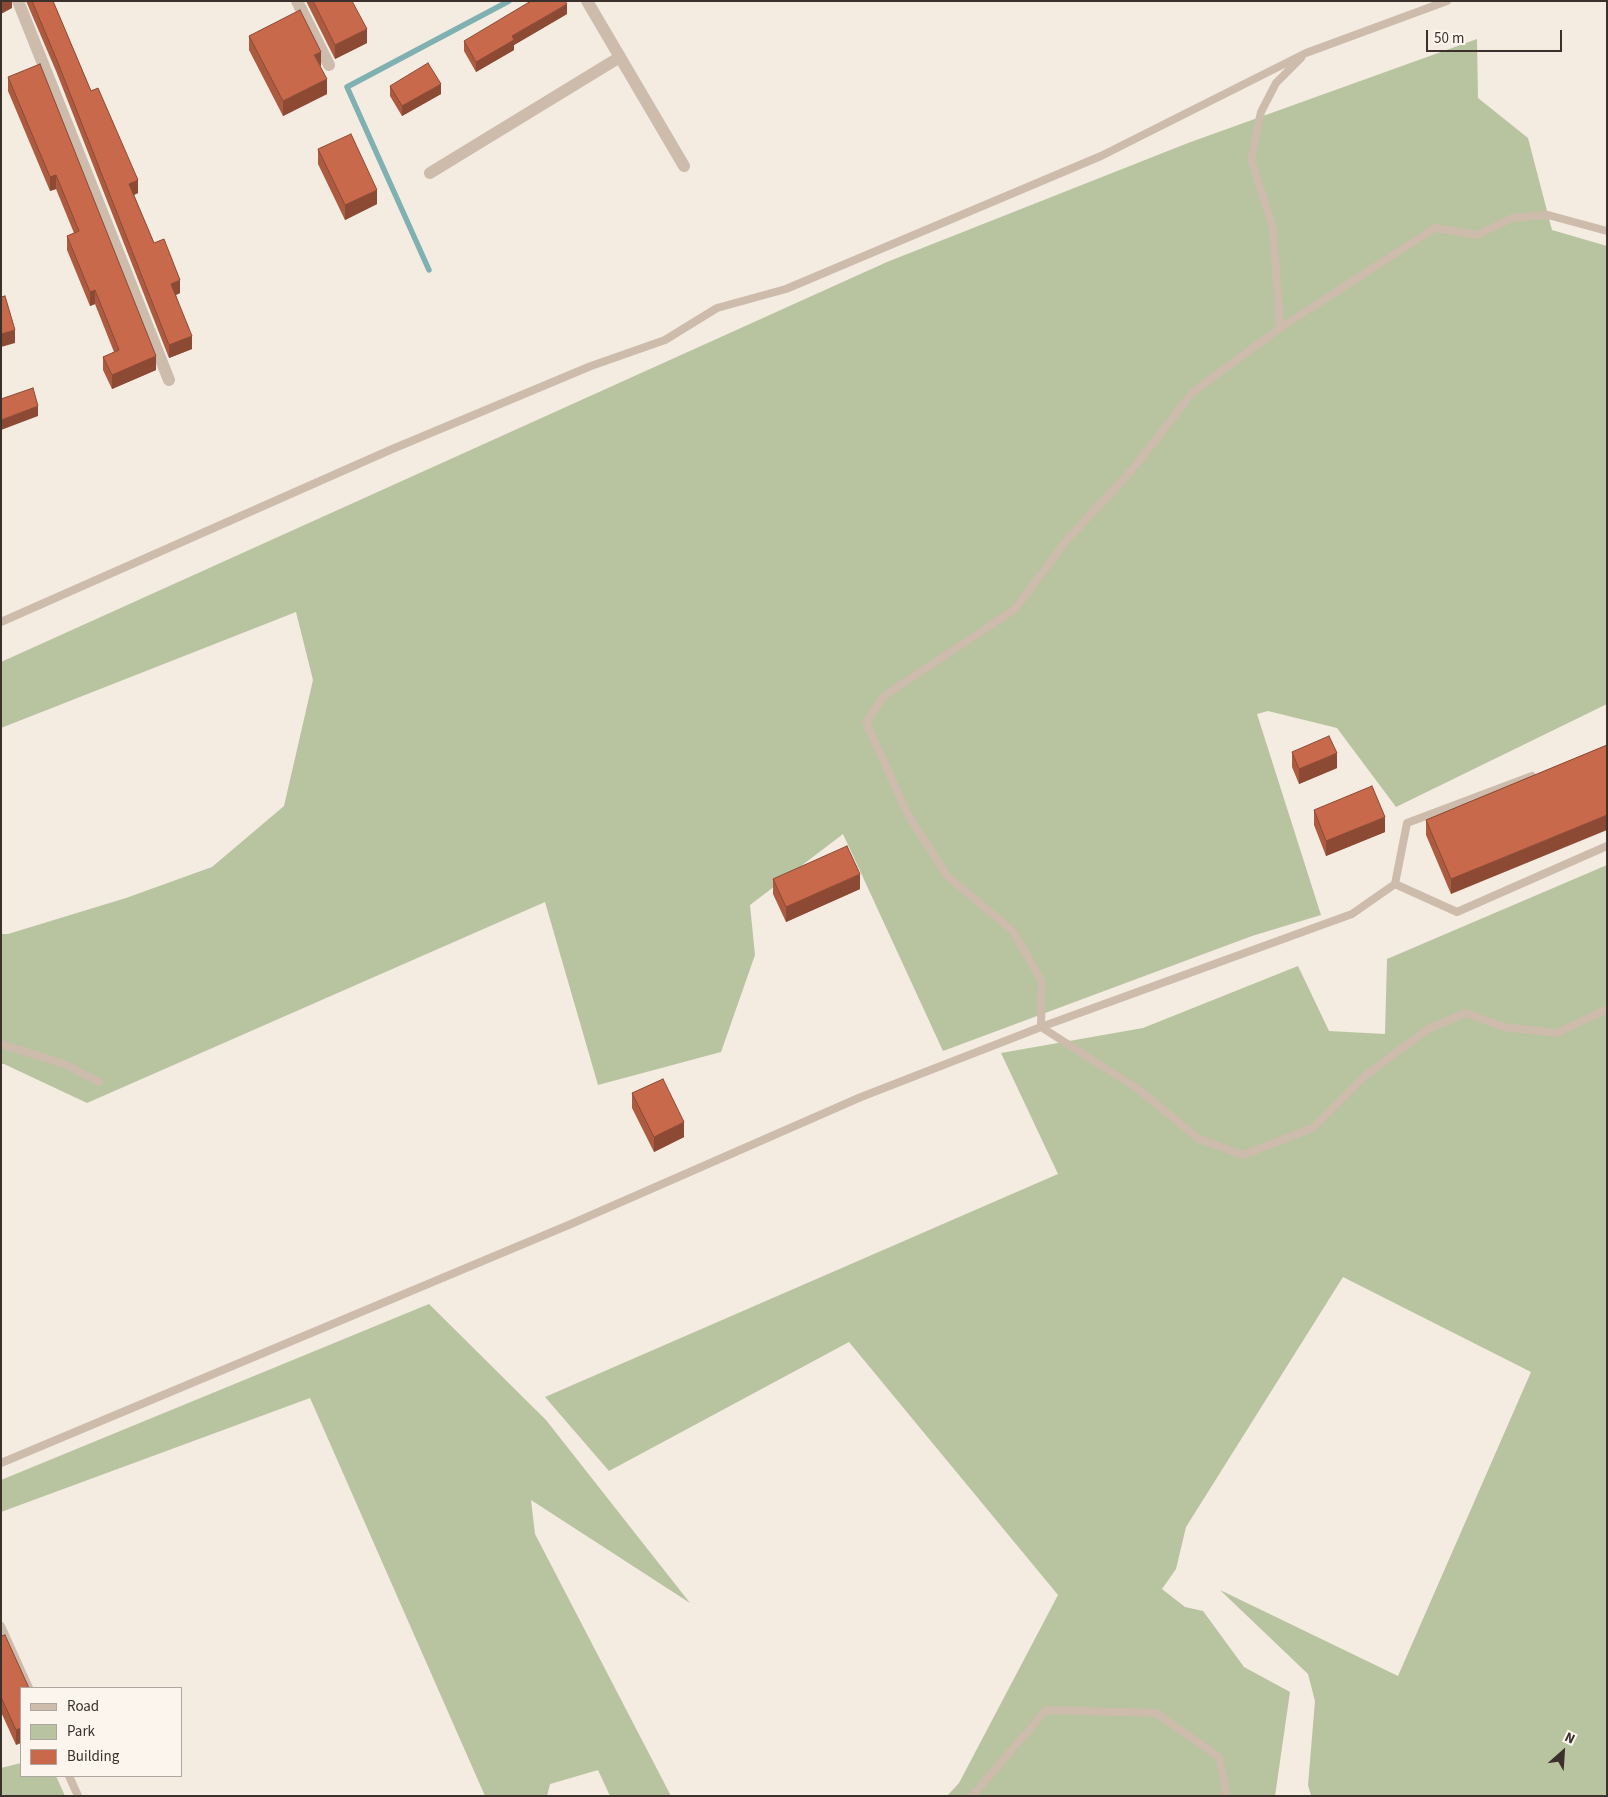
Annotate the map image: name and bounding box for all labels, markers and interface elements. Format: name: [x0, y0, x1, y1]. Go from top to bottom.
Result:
scale bar: [1428, 20, 1564, 52]
text: 50 m: [1434, 28, 1464, 49]
legend: [20, 1687, 182, 1777]
text: Road: [67, 1696, 99, 1717]
text: Park: [67, 1721, 95, 1742]
north arrow: [1538, 1727, 1588, 1777]
text: N: [1561, 1727, 1578, 1750]
text: Building: [67, 1746, 119, 1767]

